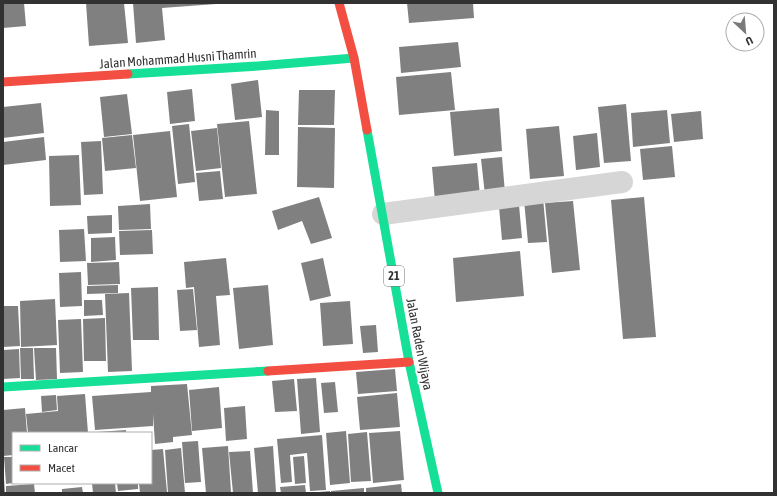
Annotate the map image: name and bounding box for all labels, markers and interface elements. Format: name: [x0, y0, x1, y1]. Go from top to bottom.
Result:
north arrow: [725, 12, 765, 52]
text: U: [744, 34, 755, 48]
street label: Jalan Mohammad Husni Thamrin: [99, 46, 257, 71]
road number: 21: [384, 266, 404, 286]
street label: Jalan Raden Wijaya: [403, 297, 436, 391]
legend: [12, 432, 152, 484]
text: Lancar: [48, 441, 78, 455]
text: Macet: [48, 461, 76, 475]

